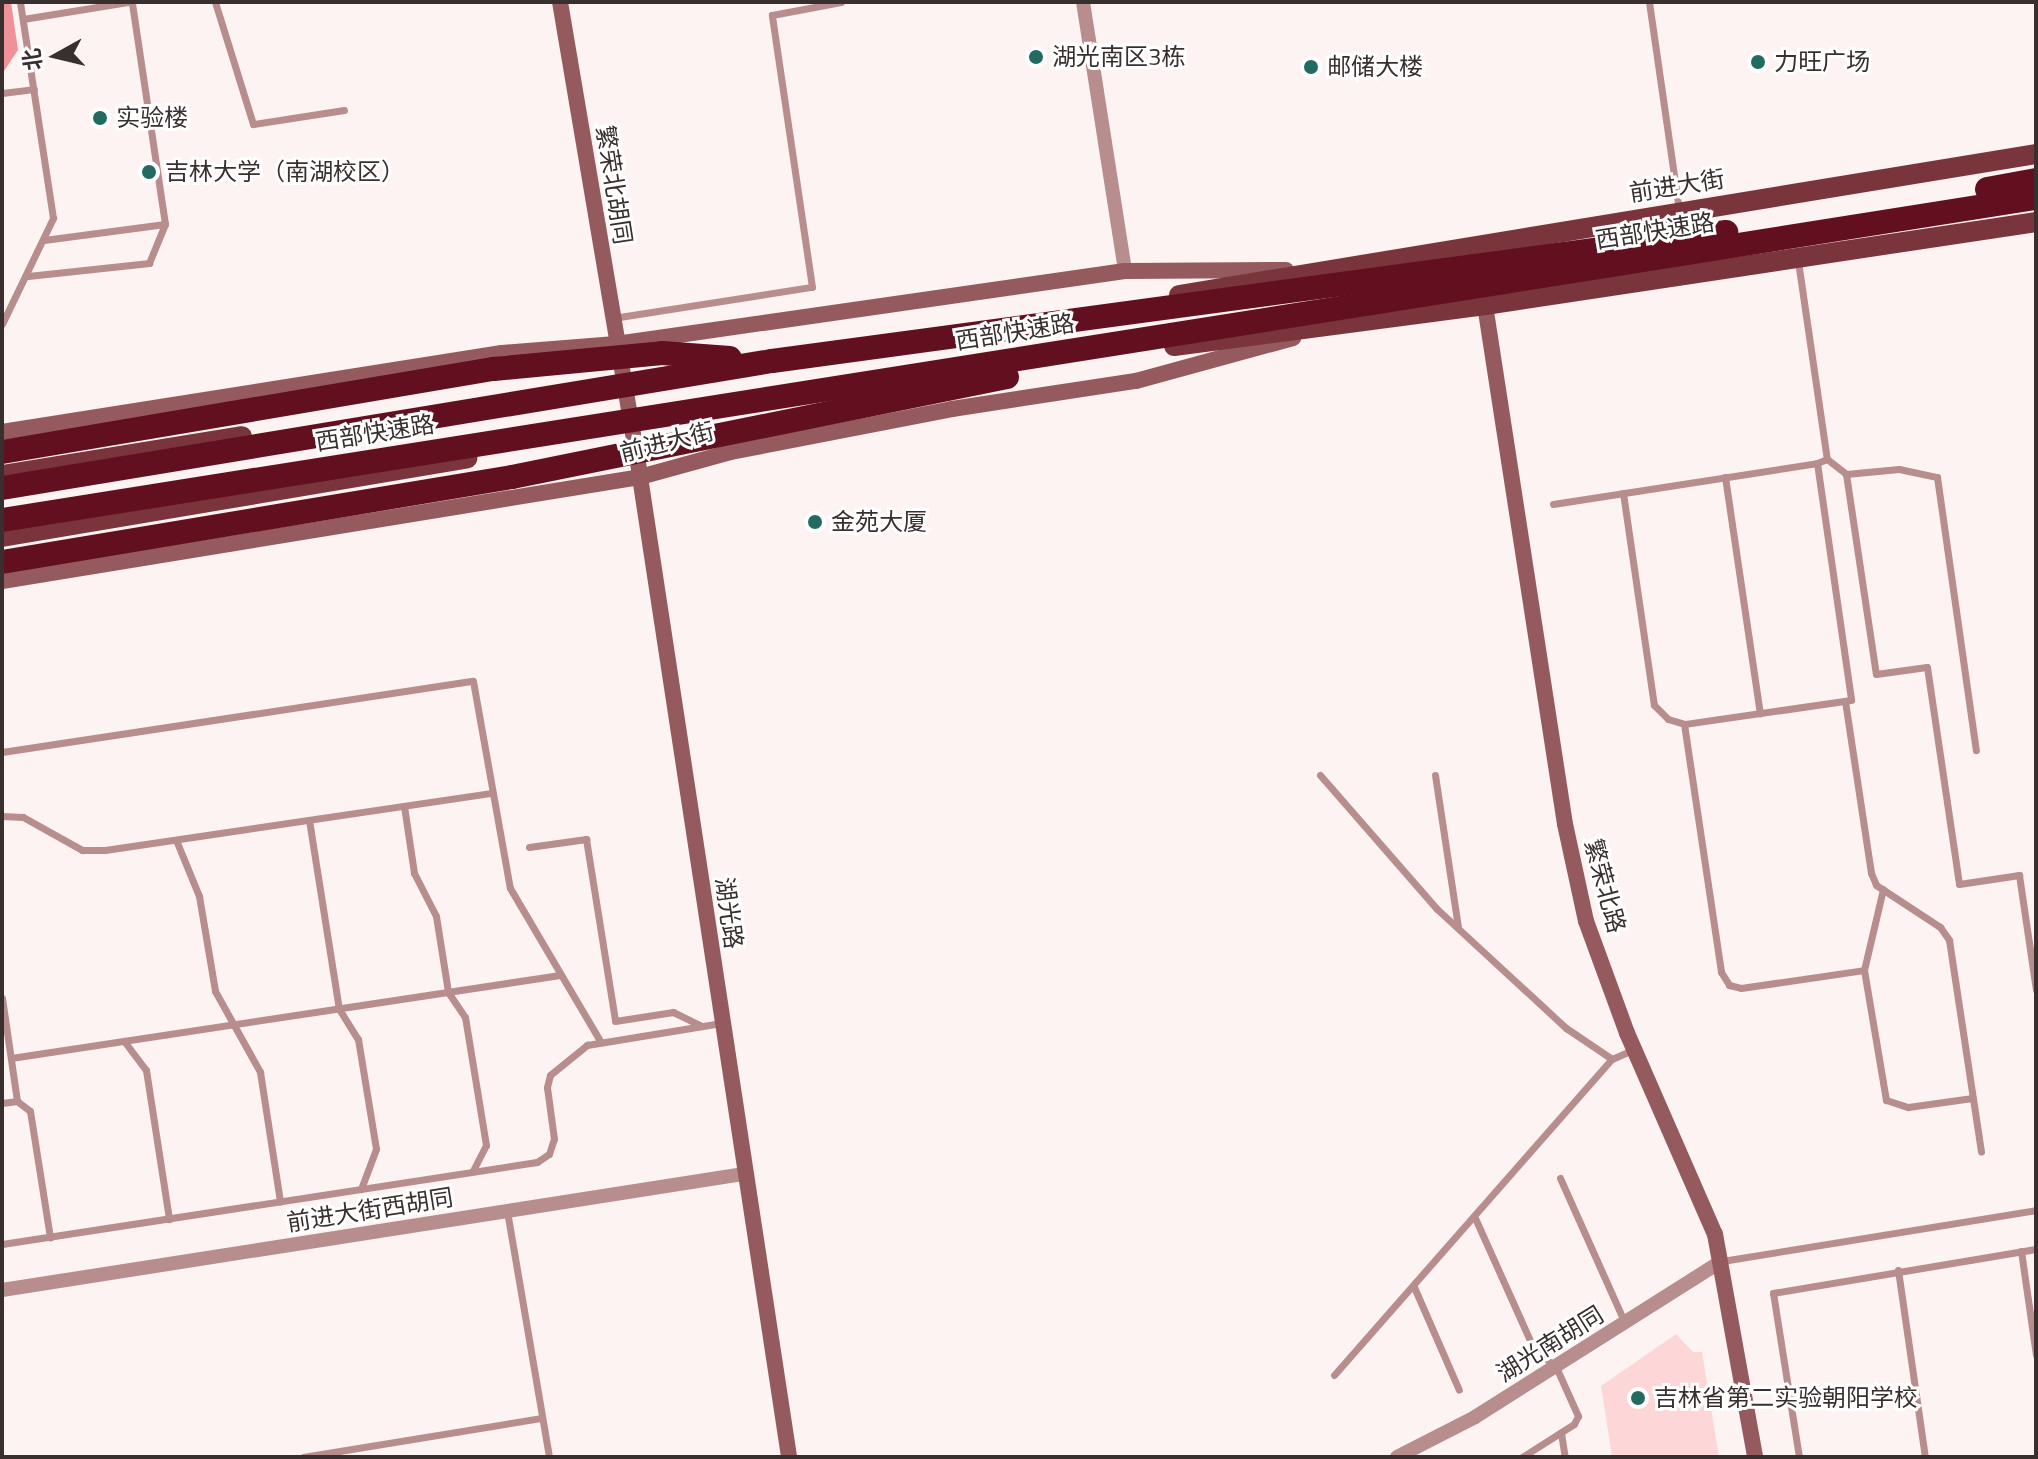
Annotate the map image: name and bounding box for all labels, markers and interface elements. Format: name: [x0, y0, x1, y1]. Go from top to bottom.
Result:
north arrow: [16, 16, 96, 96]
place label: 湖光南区3栋: [1052, 43, 1185, 71]
text: 北: [14, 46, 51, 73]
marker: 湖光南区3栋: [1027, 48, 1045, 66]
place label: 力旺广场: [1774, 48, 1870, 76]
place label: 邮储大楼: [1327, 53, 1423, 81]
marker: 力旺广场: [1749, 53, 1767, 71]
marker: 邮储大楼: [1302, 58, 1320, 76]
place label: 实验楼: [116, 104, 188, 132]
marker: 实验楼: [91, 109, 109, 127]
street label: 繁荣北胡同: [590, 123, 638, 247]
place label: 吉林大学（南湖校区）: [165, 158, 405, 186]
marker: 吉林大学（南湖校区）: [140, 163, 158, 181]
street label: 前进大街: [1627, 164, 1727, 208]
street label: 西部快速路: [1593, 207, 1717, 255]
street label: 西部快速路: [953, 308, 1077, 356]
street label: 西部快速路: [313, 409, 437, 457]
street label: 前进大街: [617, 416, 717, 468]
place label: 金苑大厦: [831, 508, 927, 536]
marker: 金苑大厦: [806, 513, 824, 531]
street label: 繁荣北路: [1579, 836, 1631, 936]
street label: 湖光路: [710, 875, 748, 951]
street label: 前进大街西胡同: [285, 1183, 455, 1237]
street label: 湖光南胡同: [1491, 1300, 1609, 1388]
place label: 吉林省第二实验朝阳学校: [1654, 1384, 1918, 1412]
marker: 吉林省第二实验朝阳学校: [1629, 1389, 1647, 1407]

